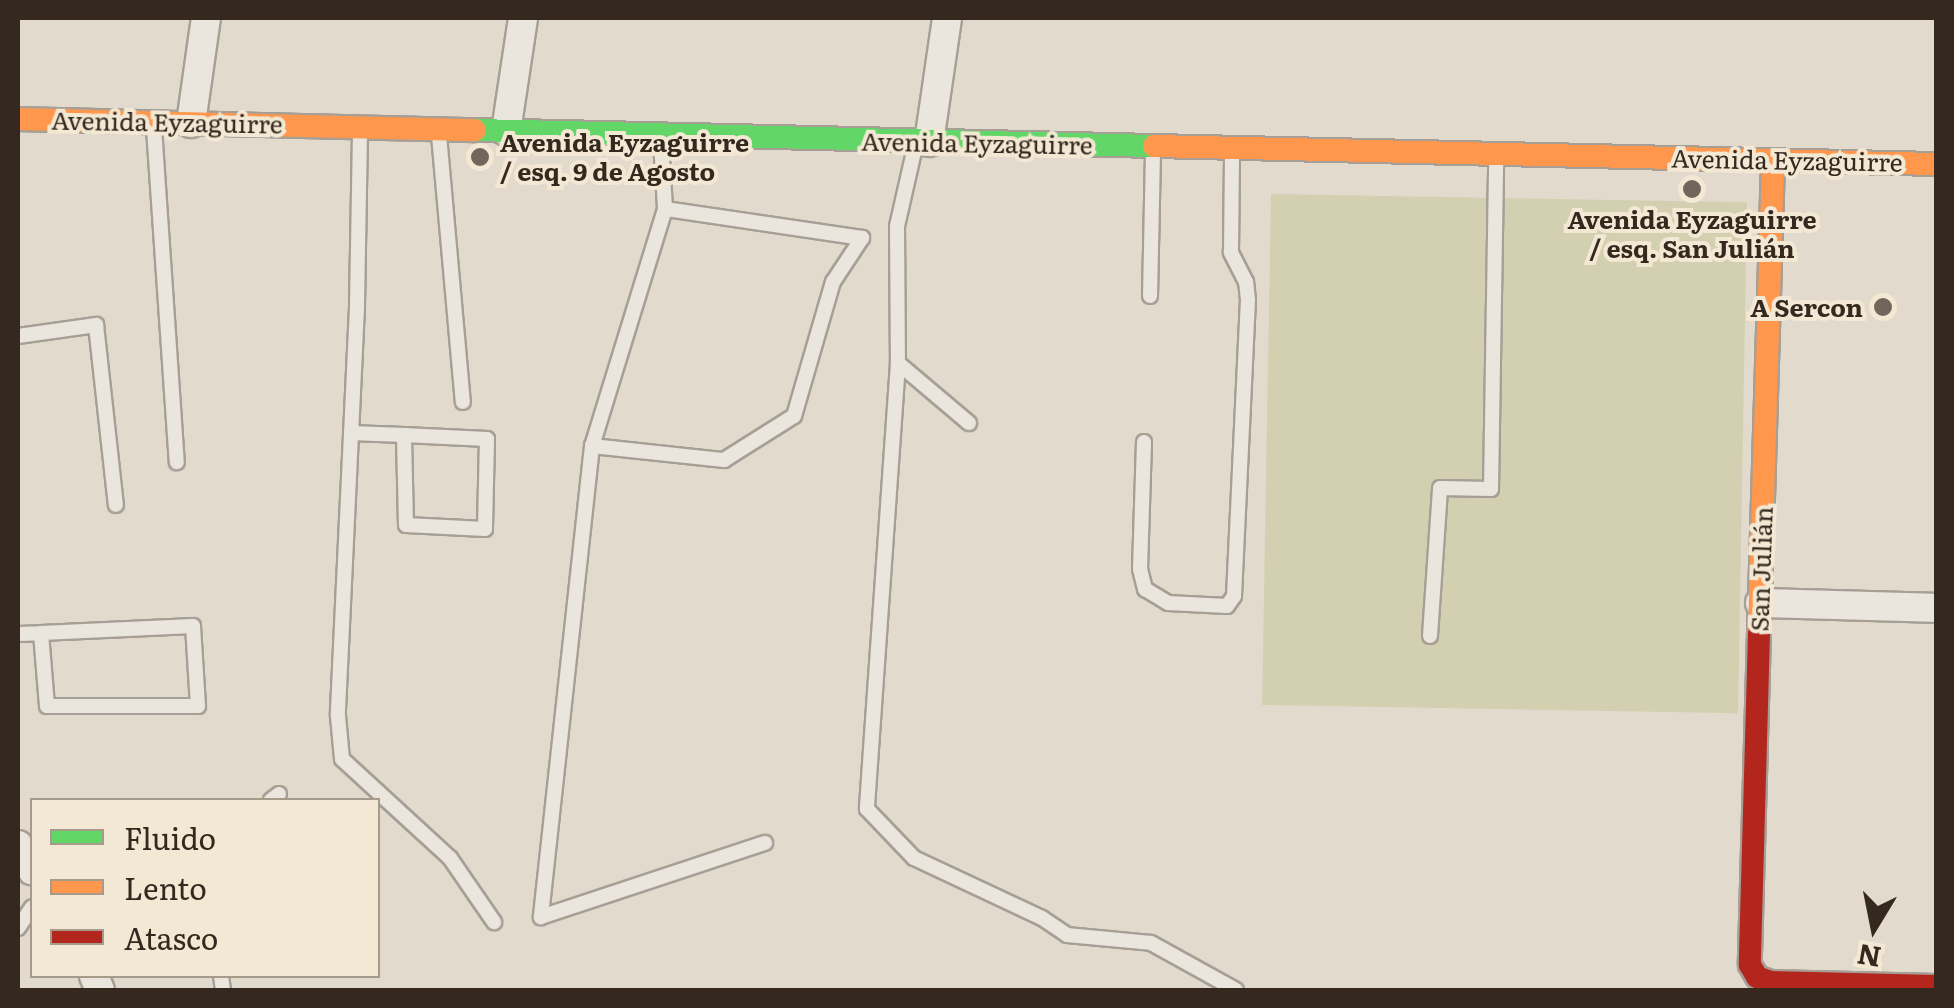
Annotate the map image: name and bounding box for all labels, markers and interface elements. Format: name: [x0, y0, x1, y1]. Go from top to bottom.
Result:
street label: Avenida Eyzaguirre: [51, 105, 283, 139]
street label: Avenida Eyzaguirre: [861, 126, 1093, 160]
place label: Avenida Eyzaguirre / esq. 9 de Agosto: [500, 128, 749, 187]
street label: Avenida Eyzaguirre: [1671, 143, 1903, 177]
marker: Avenida Eyzaguirre / esq. 9 de Agosto: [469, 146, 491, 168]
marker: Avenida Eyzaguirre / esq. San Julián: [1681, 178, 1703, 200]
place label: Avenida Eyzaguirre / esq. San Julián: [1567, 205, 1817, 264]
place label: A Sercon: [1750, 292, 1863, 322]
marker: A Sercon: [1872, 296, 1894, 318]
street label: San Julián: [1744, 506, 1778, 632]
legend: [30, 798, 380, 978]
text: Fluido: [124, 815, 216, 859]
text: Lento: [124, 865, 207, 909]
north arrow: [1824, 878, 1924, 978]
text: Atasco: [124, 915, 218, 959]
text: N: [1854, 935, 1884, 980]

